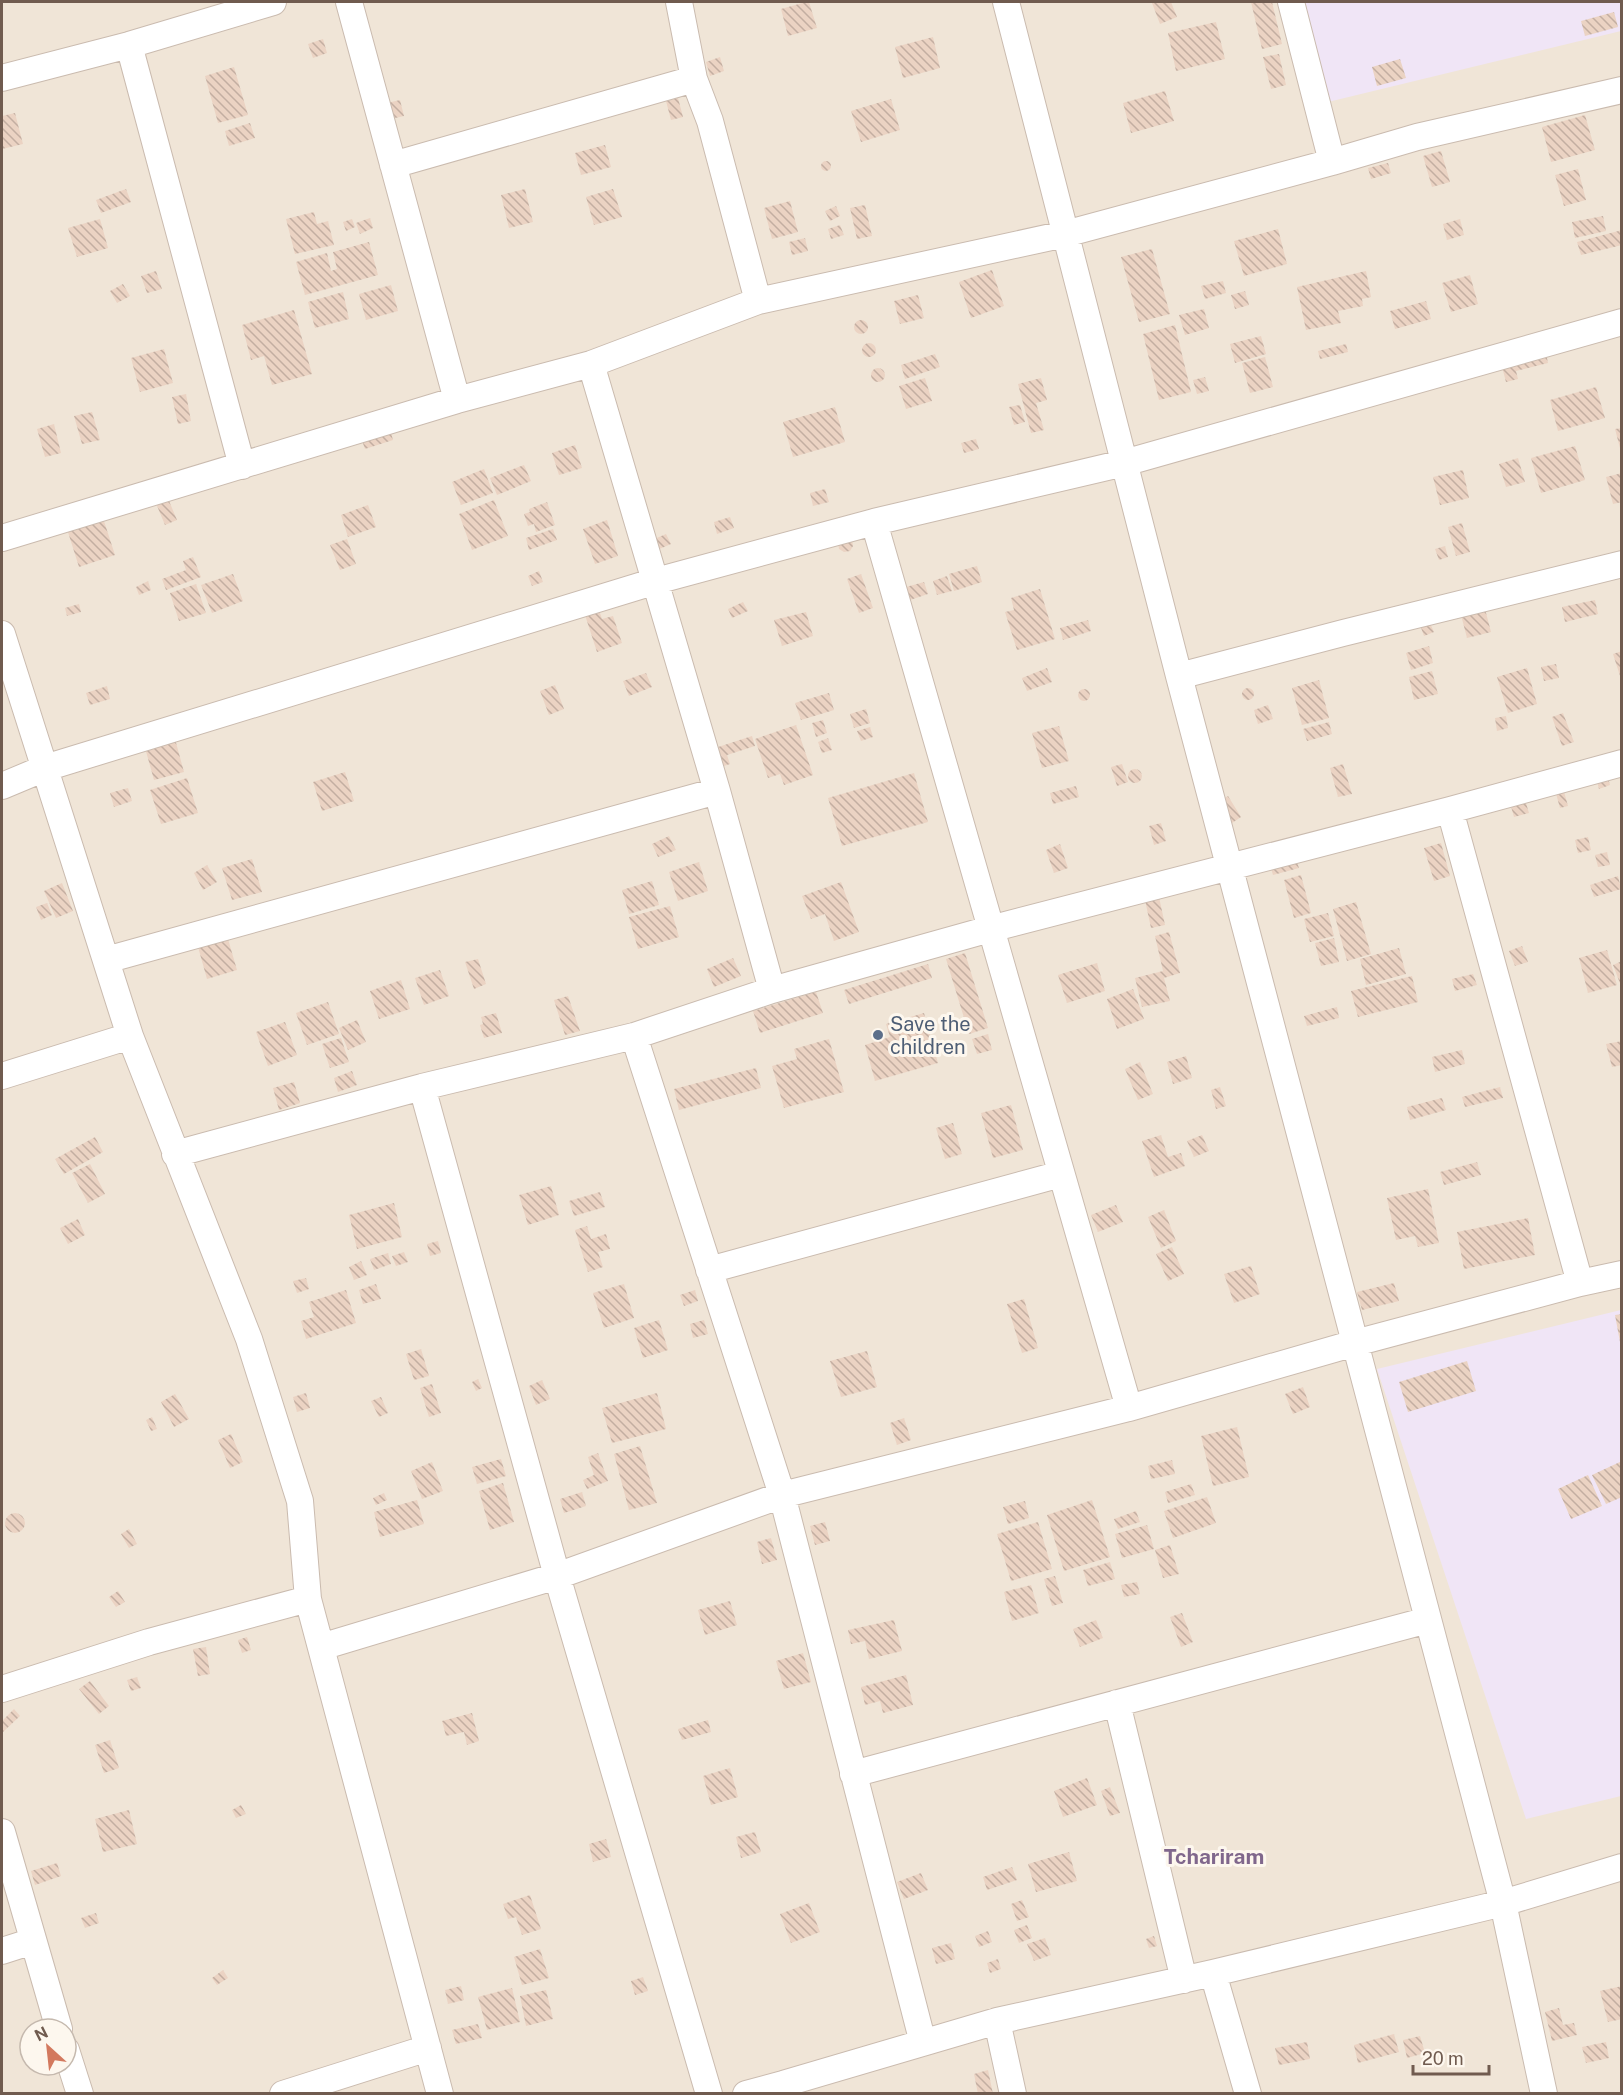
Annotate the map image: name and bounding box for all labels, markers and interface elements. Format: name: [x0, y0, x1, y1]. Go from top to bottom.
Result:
place label: Save the children: [890, 1012, 971, 1059]
marker: Save the children: [871, 1028, 885, 1042]
district label: Tchariram: [1164, 1844, 1264, 1869]
north arrow: [18, 2017, 78, 2077]
text: N: [32, 2023, 51, 2045]
scale bar: [1413, 2038, 1490, 2076]
text: 20 m: [1422, 2048, 1464, 2069]

